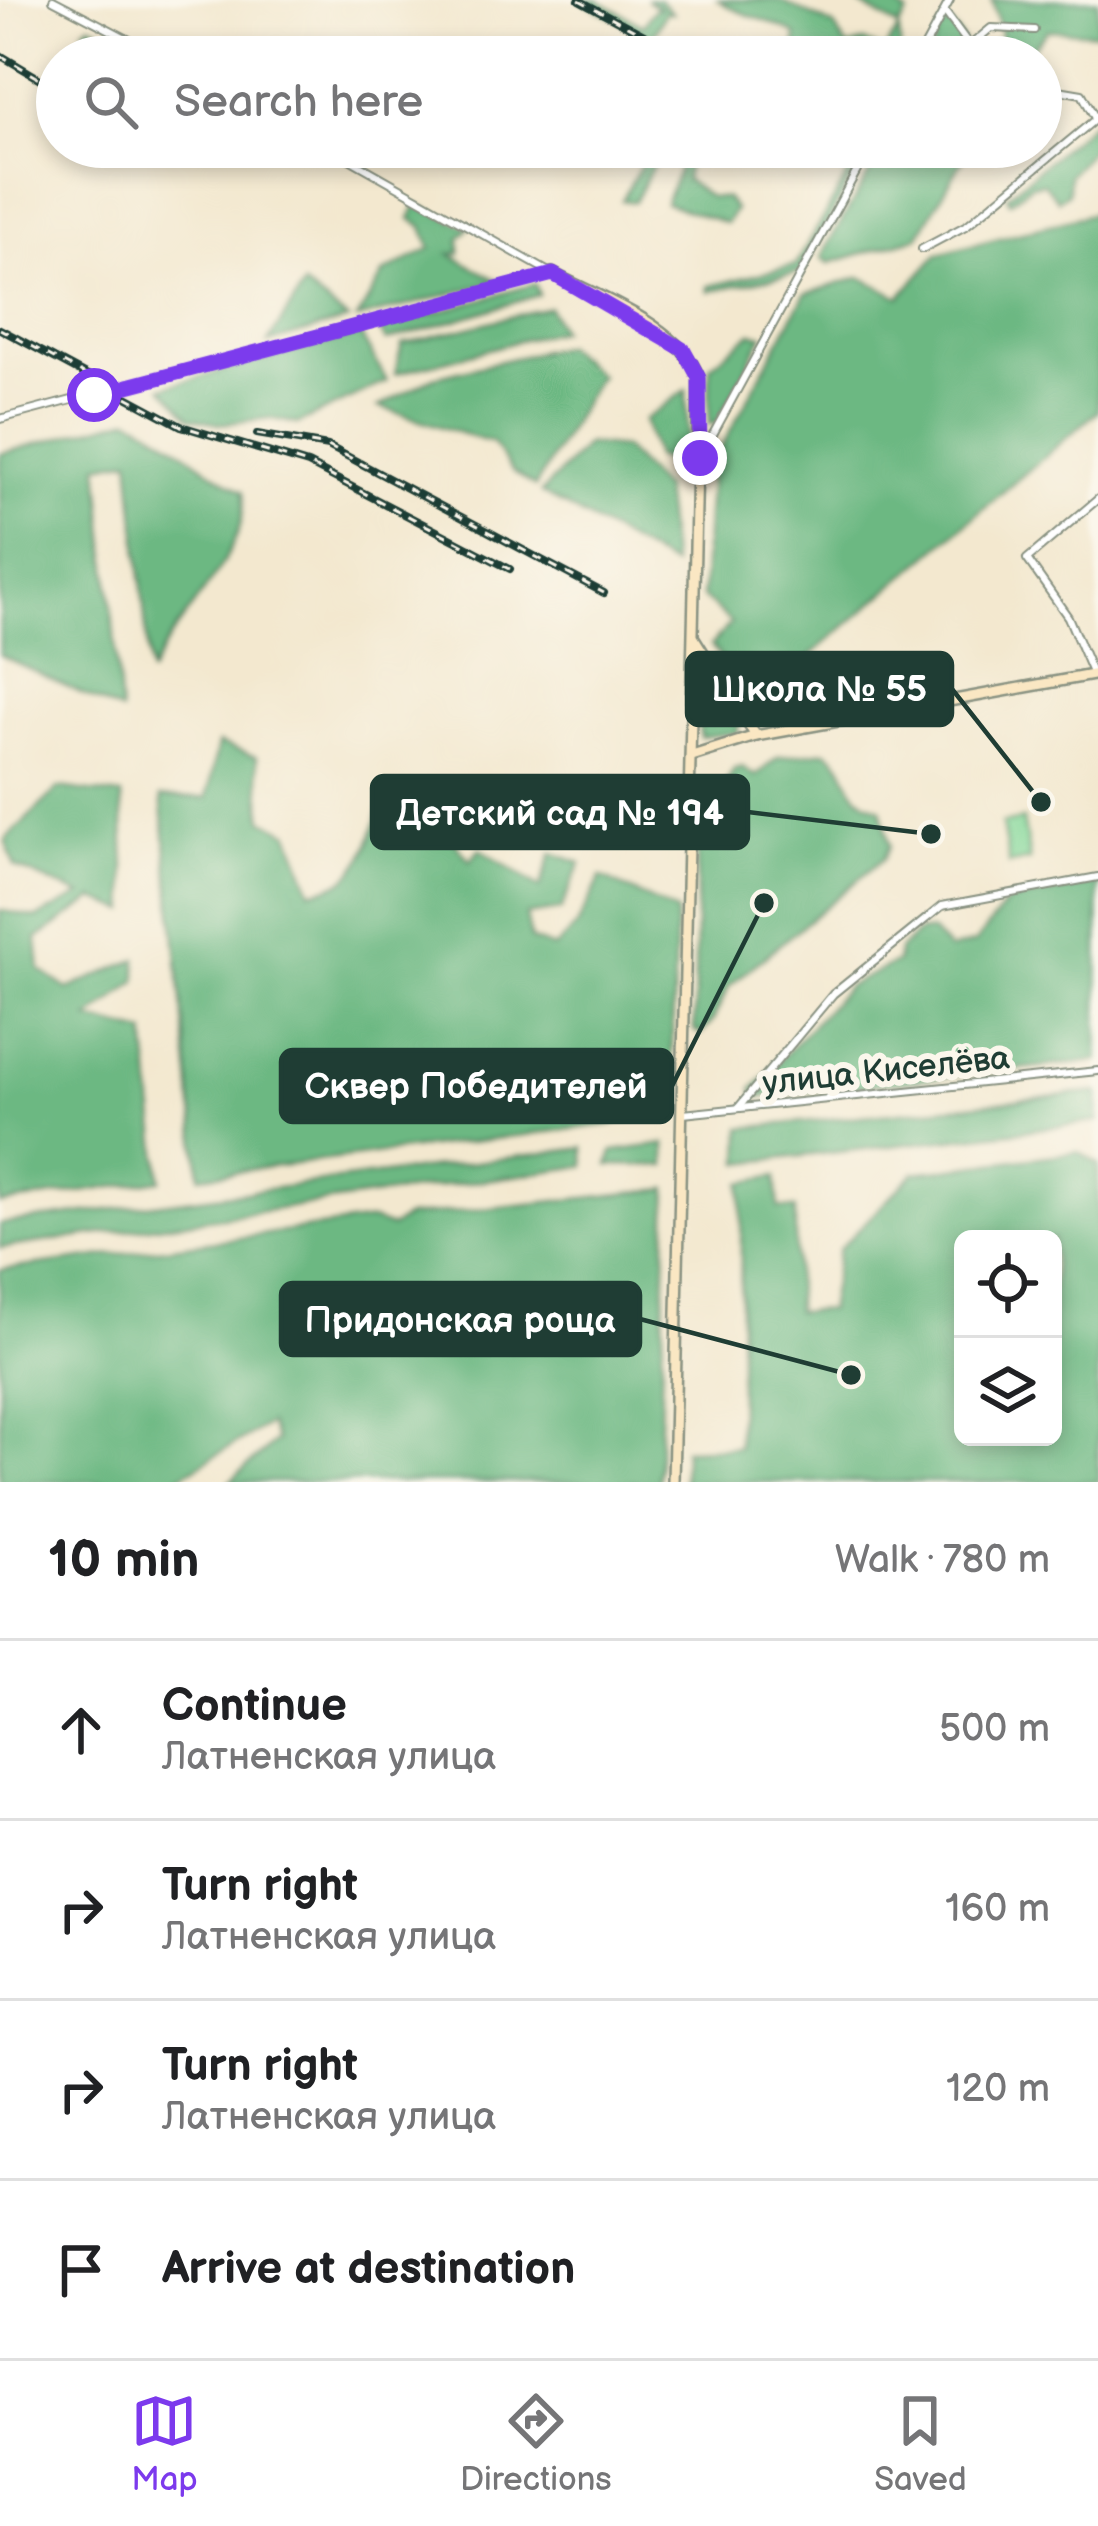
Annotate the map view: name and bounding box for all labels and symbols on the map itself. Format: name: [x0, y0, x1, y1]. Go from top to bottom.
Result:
route start: [67, 368, 121, 422]
route end: [673, 431, 727, 485]
callout: Школа № 55: [687, 653, 952, 725]
text: Школа № 55: [711, 669, 927, 712]
callout: Детский сад № 194: [372, 776, 748, 848]
text: Детский сад № 194: [396, 793, 724, 836]
street label: улица Киселёва: [761, 1038, 1012, 1104]
callout: Сквер Победителей: [281, 1050, 672, 1122]
text: Сквер Победителей: [304, 1066, 648, 1109]
callout: Придонская роща: [281, 1283, 640, 1355]
text: Придонская роща: [305, 1300, 617, 1343]

